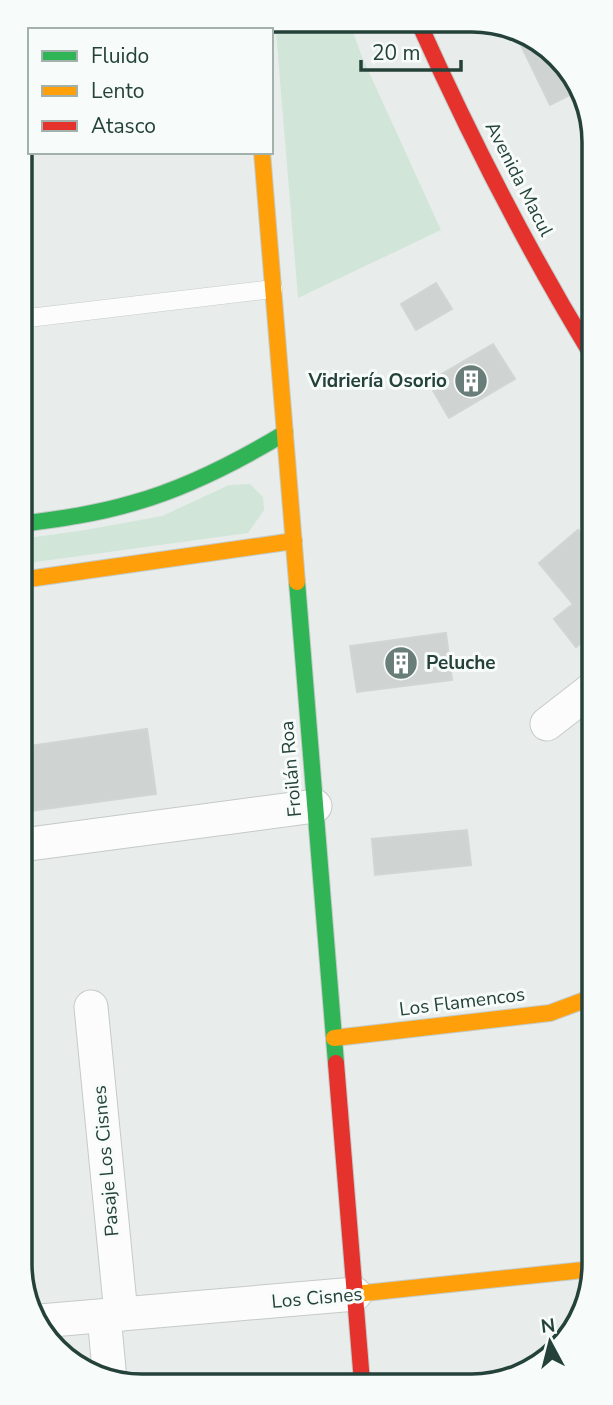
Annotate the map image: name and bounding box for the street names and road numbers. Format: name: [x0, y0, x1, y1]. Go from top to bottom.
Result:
street label: Avenida Macul: [479, 117, 559, 241]
street label: Froilán Roa: [274, 720, 308, 818]
street label: Los Flamencos: [398, 981, 526, 1023]
street label: Pasaje Los Cisnes: [86, 1084, 126, 1238]
street label: Los Cisnes: [270, 1281, 364, 1315]

